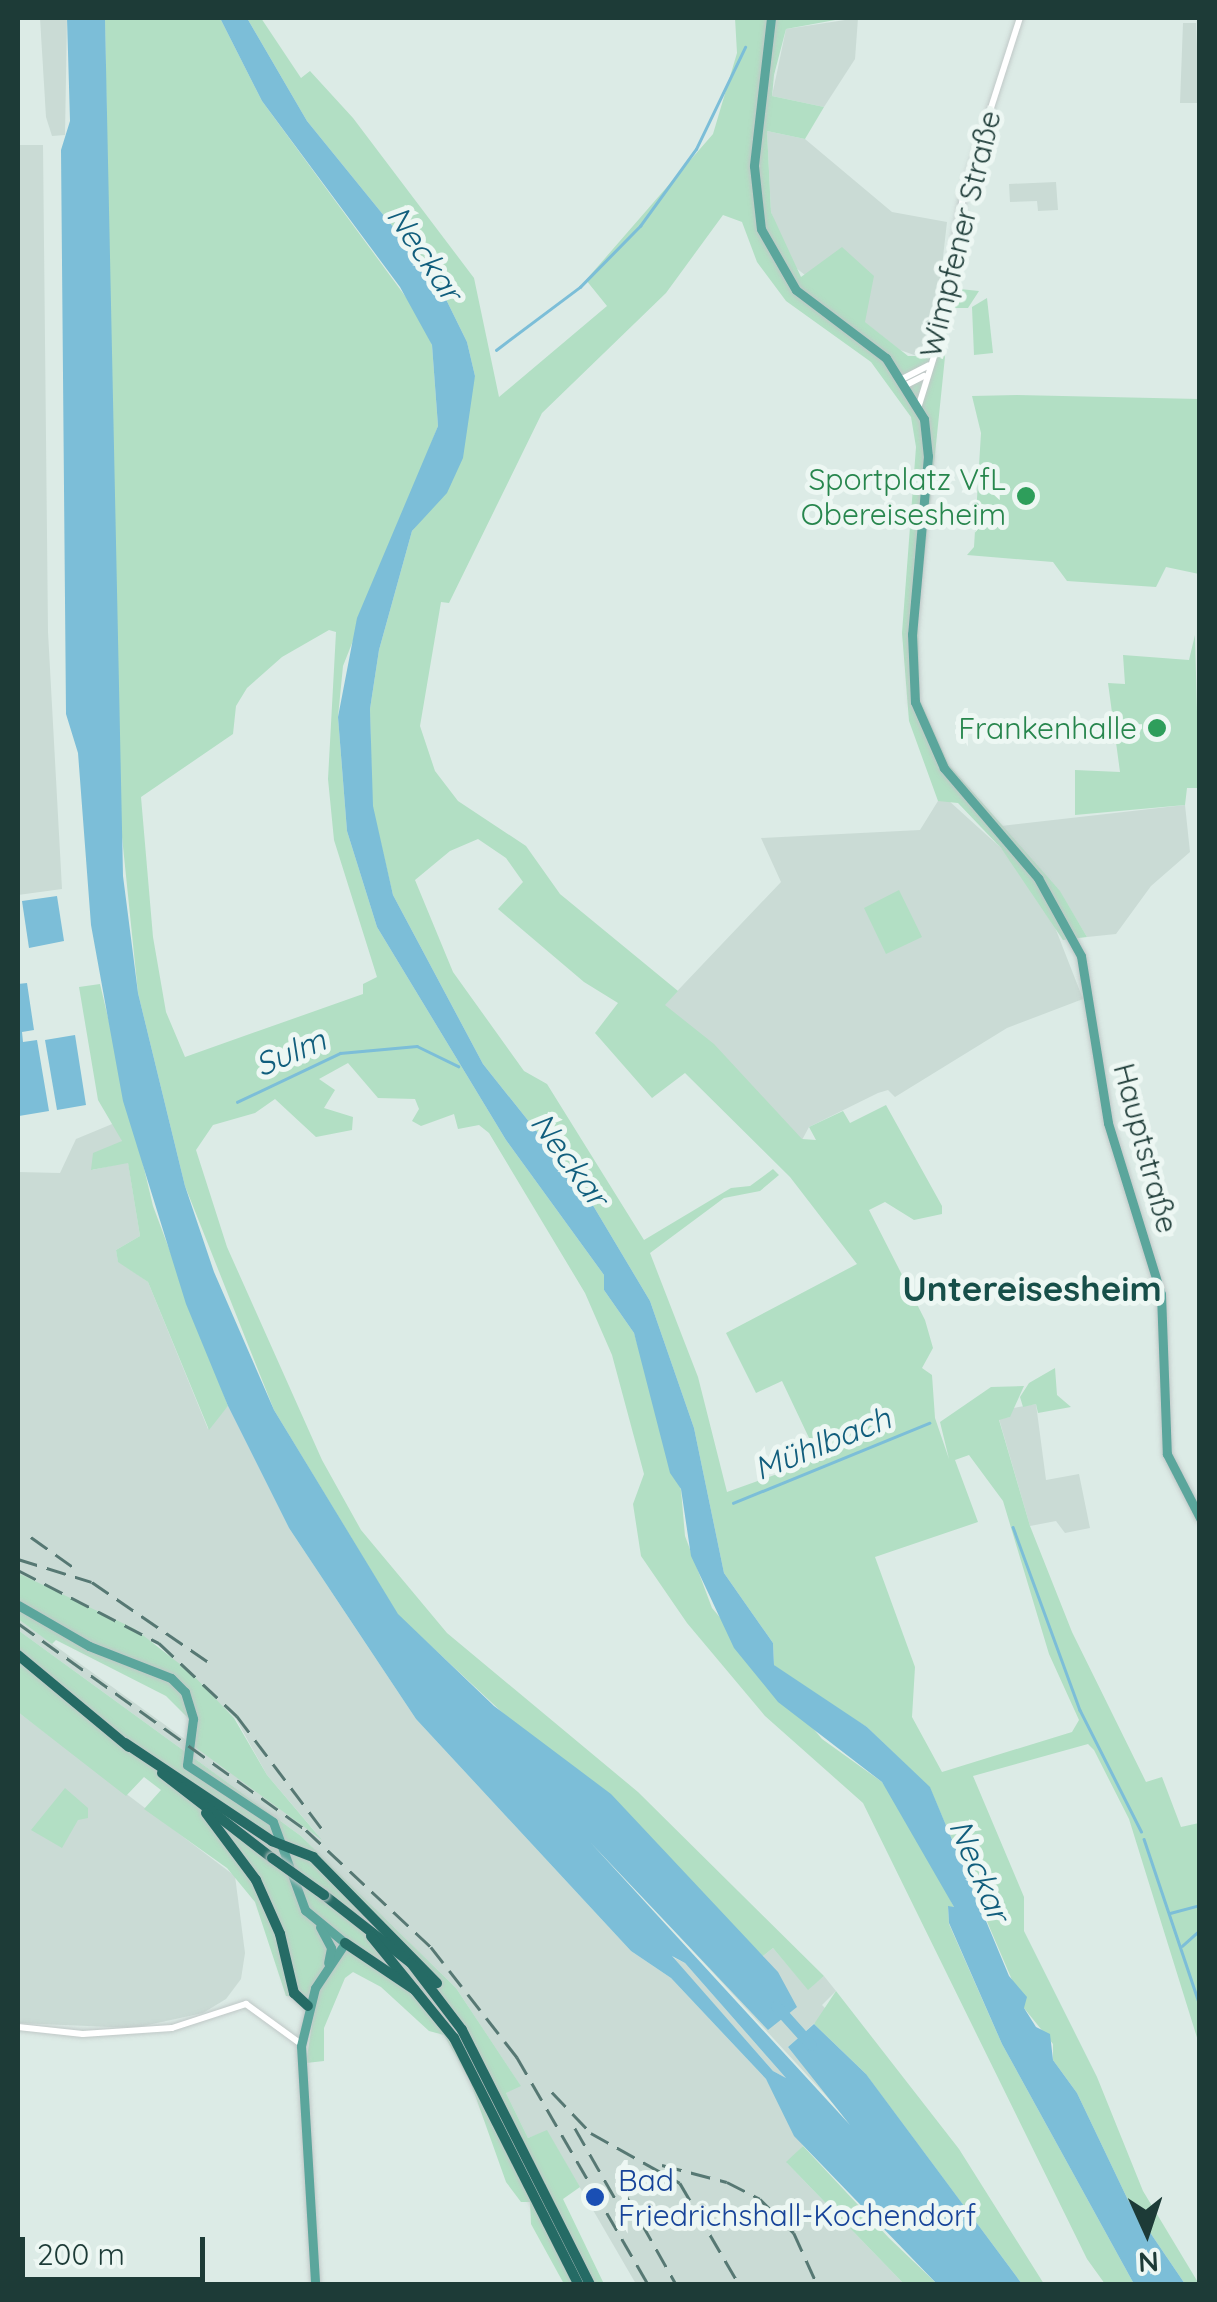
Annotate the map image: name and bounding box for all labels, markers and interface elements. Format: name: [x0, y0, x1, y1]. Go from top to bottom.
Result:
street label: Wimpfener Straße: [912, 107, 1008, 361]
water label: Neckar: [379, 198, 471, 308]
place label: Sportplatz VfL Obereisesheim: [801, 461, 1006, 532]
marker: Sportplatz VfL Obereisesheim: [1015, 485, 1037, 507]
place label: Frankenhalle: [958, 710, 1137, 746]
marker: Frankenhalle: [1146, 717, 1168, 739]
water label: Sulm: [249, 1020, 331, 1084]
street label: Hauptstraße: [1106, 1059, 1186, 1237]
water label: Neckar: [523, 1105, 617, 1213]
district label: Untereisesheim: [902, 1267, 1162, 1309]
water label: Mühlbach: [748, 1398, 896, 1488]
water label: Neckar: [941, 1813, 1019, 1927]
place label: Bad Friedrichshall-Kochendorf: [618, 2162, 976, 2232]
north arrow: [1097, 2182, 1197, 2282]
marker: Bad Friedrichshall-Kochendorf: [582, 2184, 608, 2210]
scale bar: [25, 2217, 210, 2279]
text: 200 m: [37, 2235, 125, 2273]
text: N: [1137, 2244, 1160, 2280]

